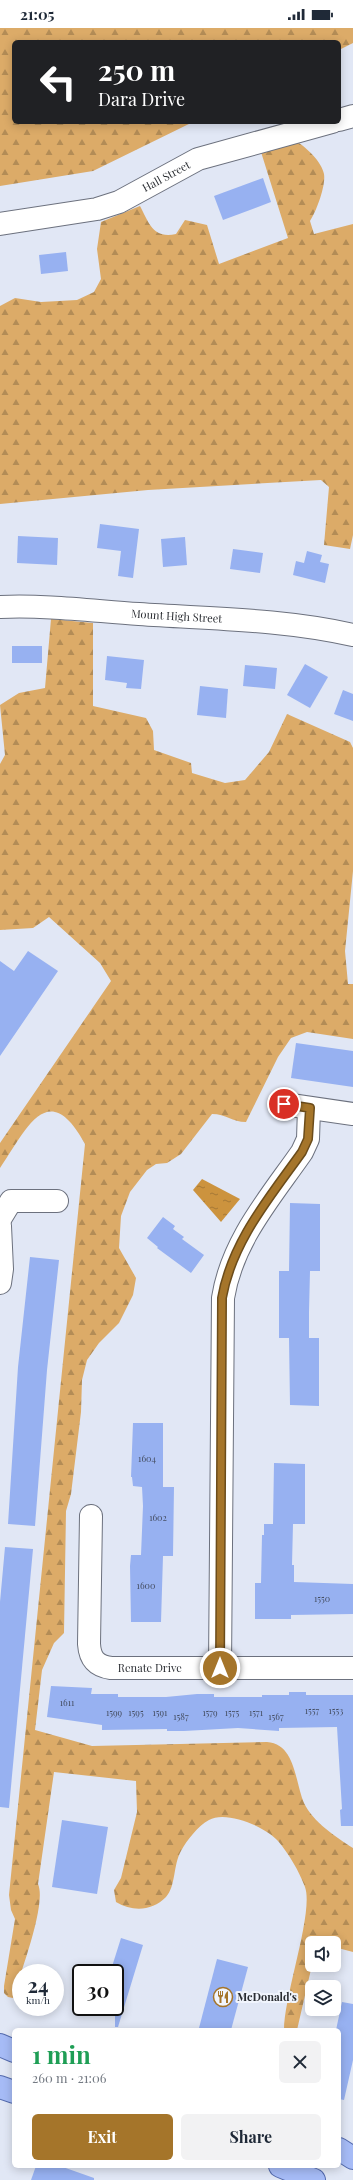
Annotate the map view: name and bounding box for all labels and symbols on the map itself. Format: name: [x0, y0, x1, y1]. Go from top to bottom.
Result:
street label: Hall Street: [139, 157, 193, 195]
street label: Mount High Street: [131, 605, 223, 626]
pin: [267, 1087, 301, 1121]
house number: 1604: [138, 1452, 156, 1464]
house number: 1602: [149, 1511, 167, 1523]
house number: 1600: [137, 1579, 155, 1591]
house number: 1550: [314, 1592, 330, 1604]
position arrow: [199, 1647, 241, 1689]
street label: Renate Drive: [118, 1660, 182, 1675]
house number: 1611: [60, 1696, 75, 1708]
house number: 1557: [305, 1704, 320, 1716]
house number: 1553: [329, 1704, 343, 1716]
house number: 1599: [106, 1706, 122, 1718]
house number: 1595: [128, 1706, 144, 1718]
house number: 1591: [153, 1706, 168, 1718]
house number: 1579: [202, 1706, 218, 1718]
house number: 1575: [225, 1706, 239, 1718]
house number: 1571: [249, 1706, 264, 1718]
house number: 1587: [173, 1710, 189, 1722]
house number: 1567: [268, 1710, 284, 1722]
speed limit sign: 30: [72, 1964, 124, 2016]
restaurant icon: McDonald's: [212, 1986, 234, 2008]
place label: McDonald's: [237, 1989, 297, 2004]

